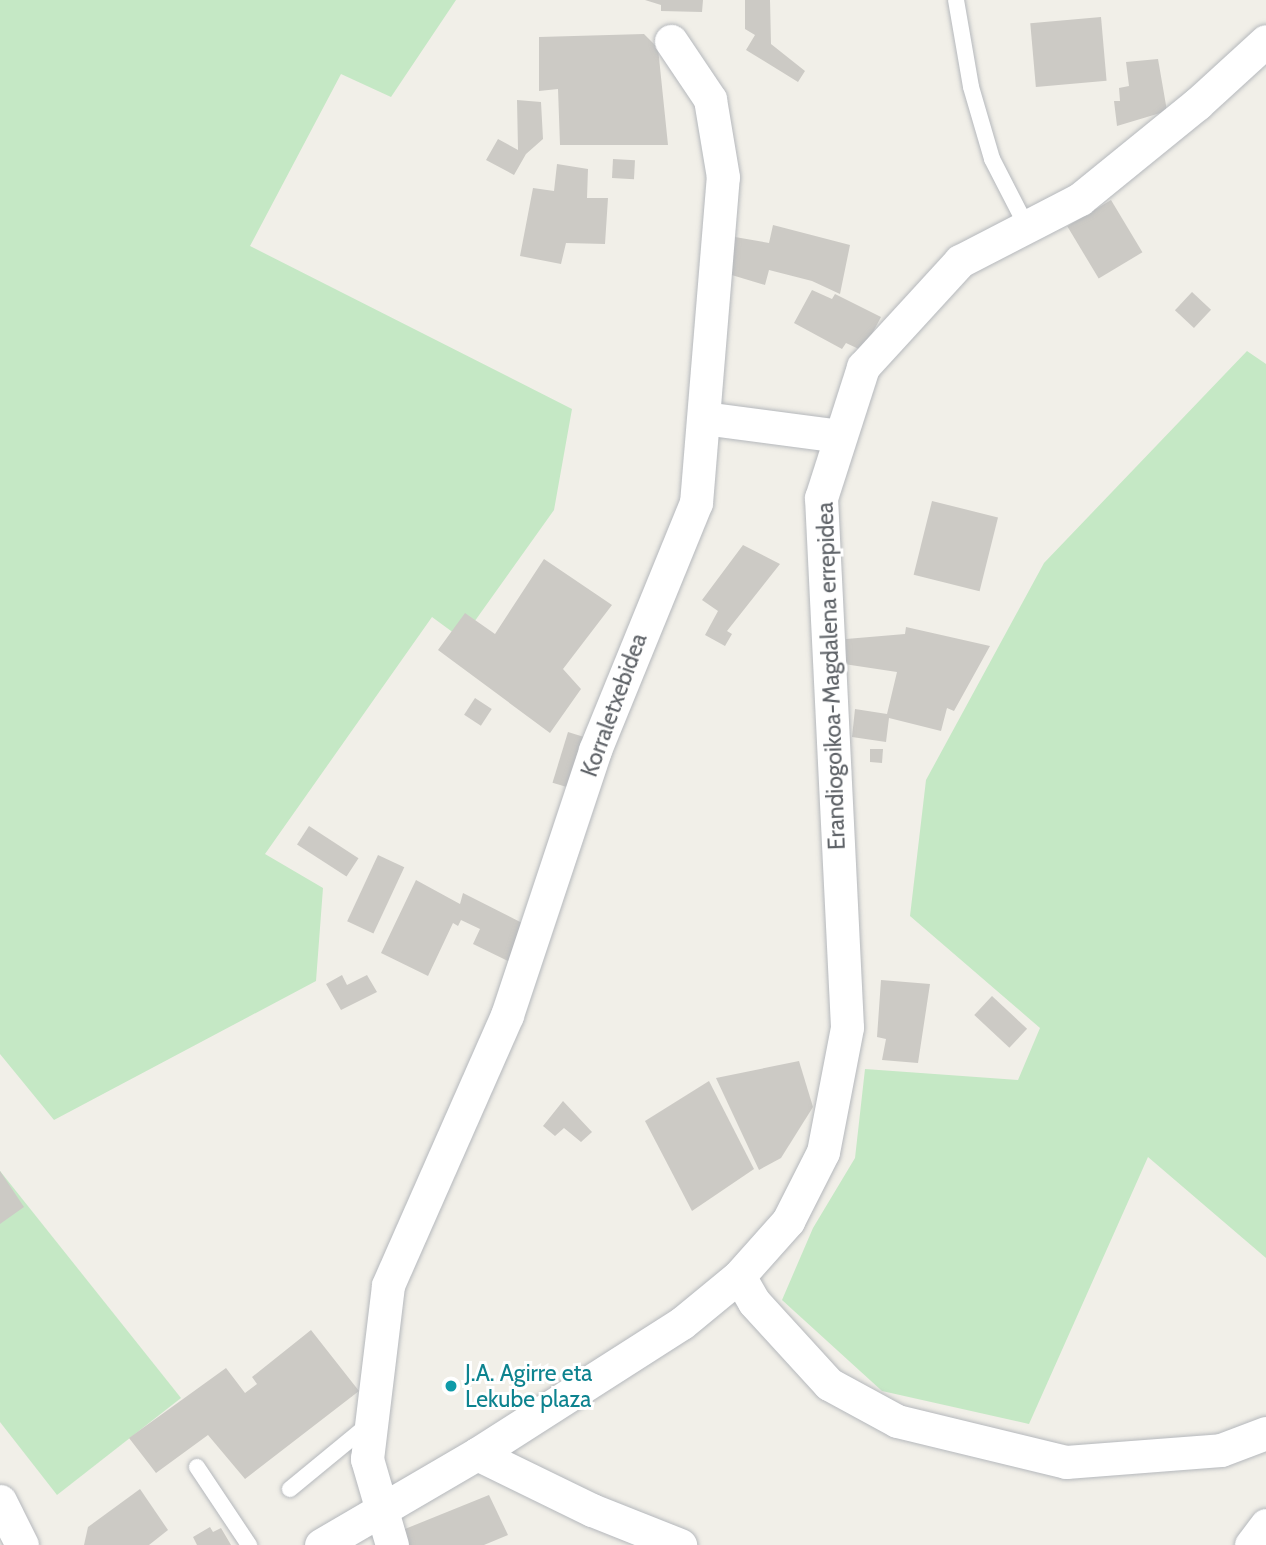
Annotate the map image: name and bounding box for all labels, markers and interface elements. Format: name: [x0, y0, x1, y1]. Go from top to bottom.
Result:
street label: Erandiogoikoa-Magdalena errepidea: [811, 502, 851, 850]
street label: Korraletxebidea: [575, 630, 653, 780]
place label: J.A. Agirre eta Lekube plaza: [465, 1359, 592, 1413]
marker: J.A. Agirre eta Lekube plaza: [443, 1378, 459, 1394]

